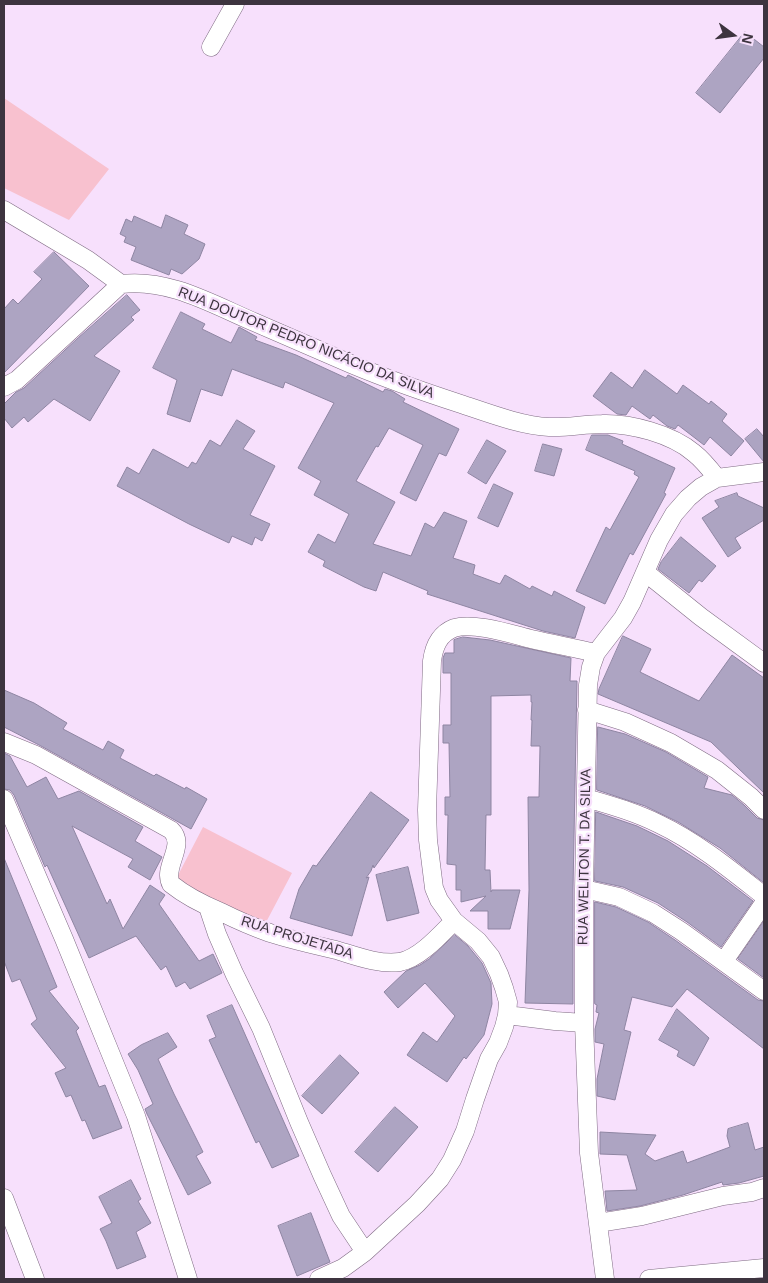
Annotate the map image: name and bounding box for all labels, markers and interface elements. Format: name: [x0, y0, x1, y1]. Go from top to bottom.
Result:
north arrow: [708, 10, 758, 60]
text: N: [739, 32, 757, 45]
street label: RUA DOUTOR PEDRO NICÁCIO DA SILVA: [176, 284, 436, 402]
street label: RUA WELITON T. DA SILVA: [575, 769, 595, 945]
street label: RUA PROJETADA: [239, 913, 355, 963]

